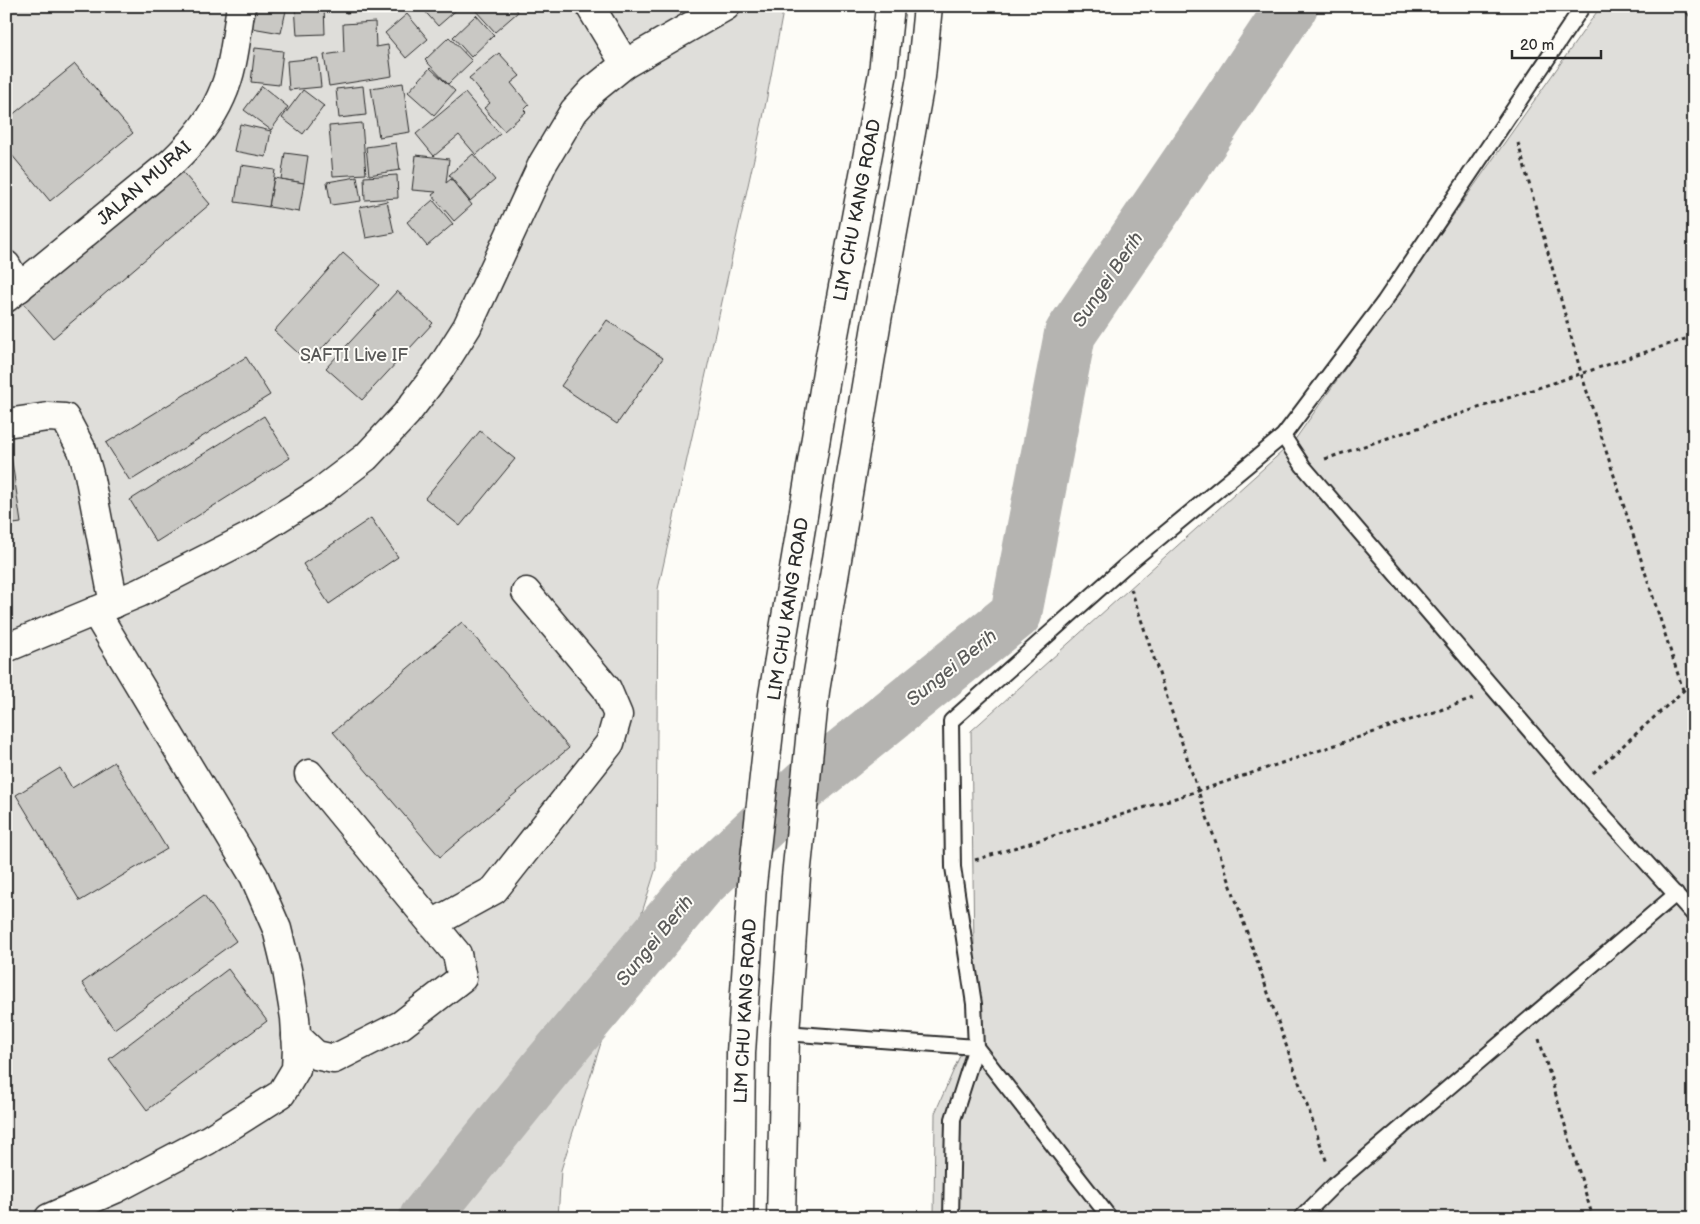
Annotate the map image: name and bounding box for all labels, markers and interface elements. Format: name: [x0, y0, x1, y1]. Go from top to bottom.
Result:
scale bar: [1512, 28, 1601, 60]
text: 20 m: [1520, 36, 1554, 55]
street label: LIM CHU KANG ROAD: [830, 117, 885, 303]
street label: JALAN MURAI: [93, 137, 196, 230]
water label: Sungei Berih: [1068, 228, 1149, 332]
park label: SAFTI Live IF: [300, 345, 408, 366]
street label: LIM CHU KANG ROAD: [764, 516, 813, 702]
water label: Sungei Berih: [902, 625, 1002, 712]
water label: Sungei Berih: [612, 891, 699, 991]
street label: LIM CHU KANG ROAD: [730, 918, 761, 1104]

